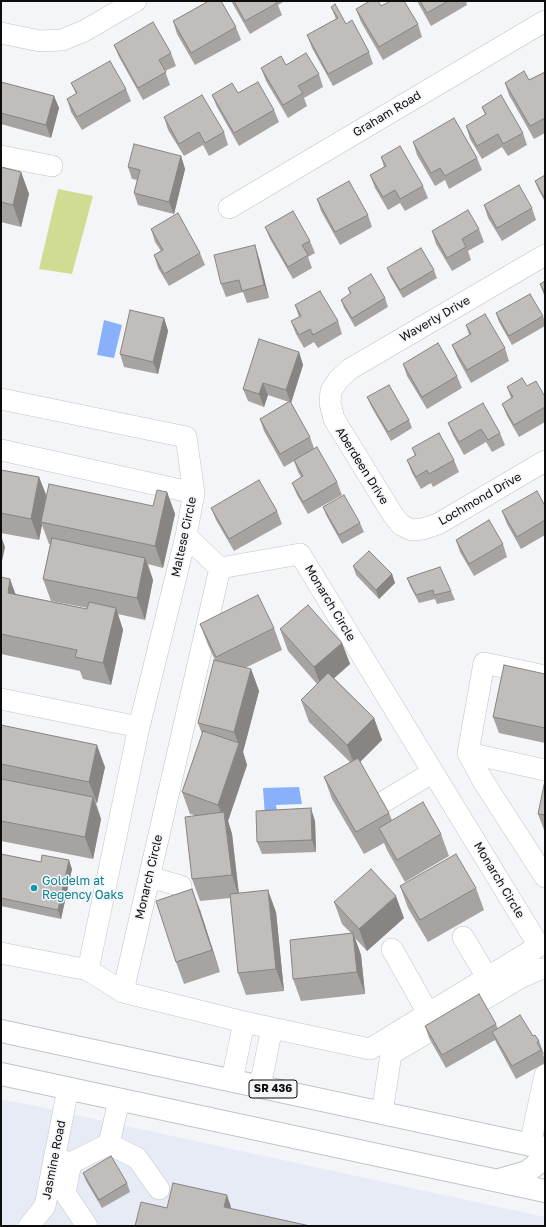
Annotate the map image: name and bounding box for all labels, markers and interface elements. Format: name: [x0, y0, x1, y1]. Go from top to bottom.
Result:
street label: Graham Road: [350, 88, 424, 140]
street label: Waverly Drive: [397, 293, 473, 345]
street label: Aberdeen Drive: [332, 425, 392, 507]
street label: Lochmond Drive: [436, 469, 524, 529]
street label: Maltese Circle: [168, 495, 200, 579]
street label: Monarch Circle: [302, 562, 358, 644]
street label: Monarch Circle: [132, 833, 166, 921]
street label: Monarch Circle: [471, 839, 527, 921]
place label: Goldelm at Regency Oaks: [42, 874, 124, 902]
marker: Goldelm at Regency Oaks: [29, 883, 39, 893]
road number: SR 436: [249, 1080, 297, 1098]
street label: Jasmine Road: [39, 1119, 69, 1201]

